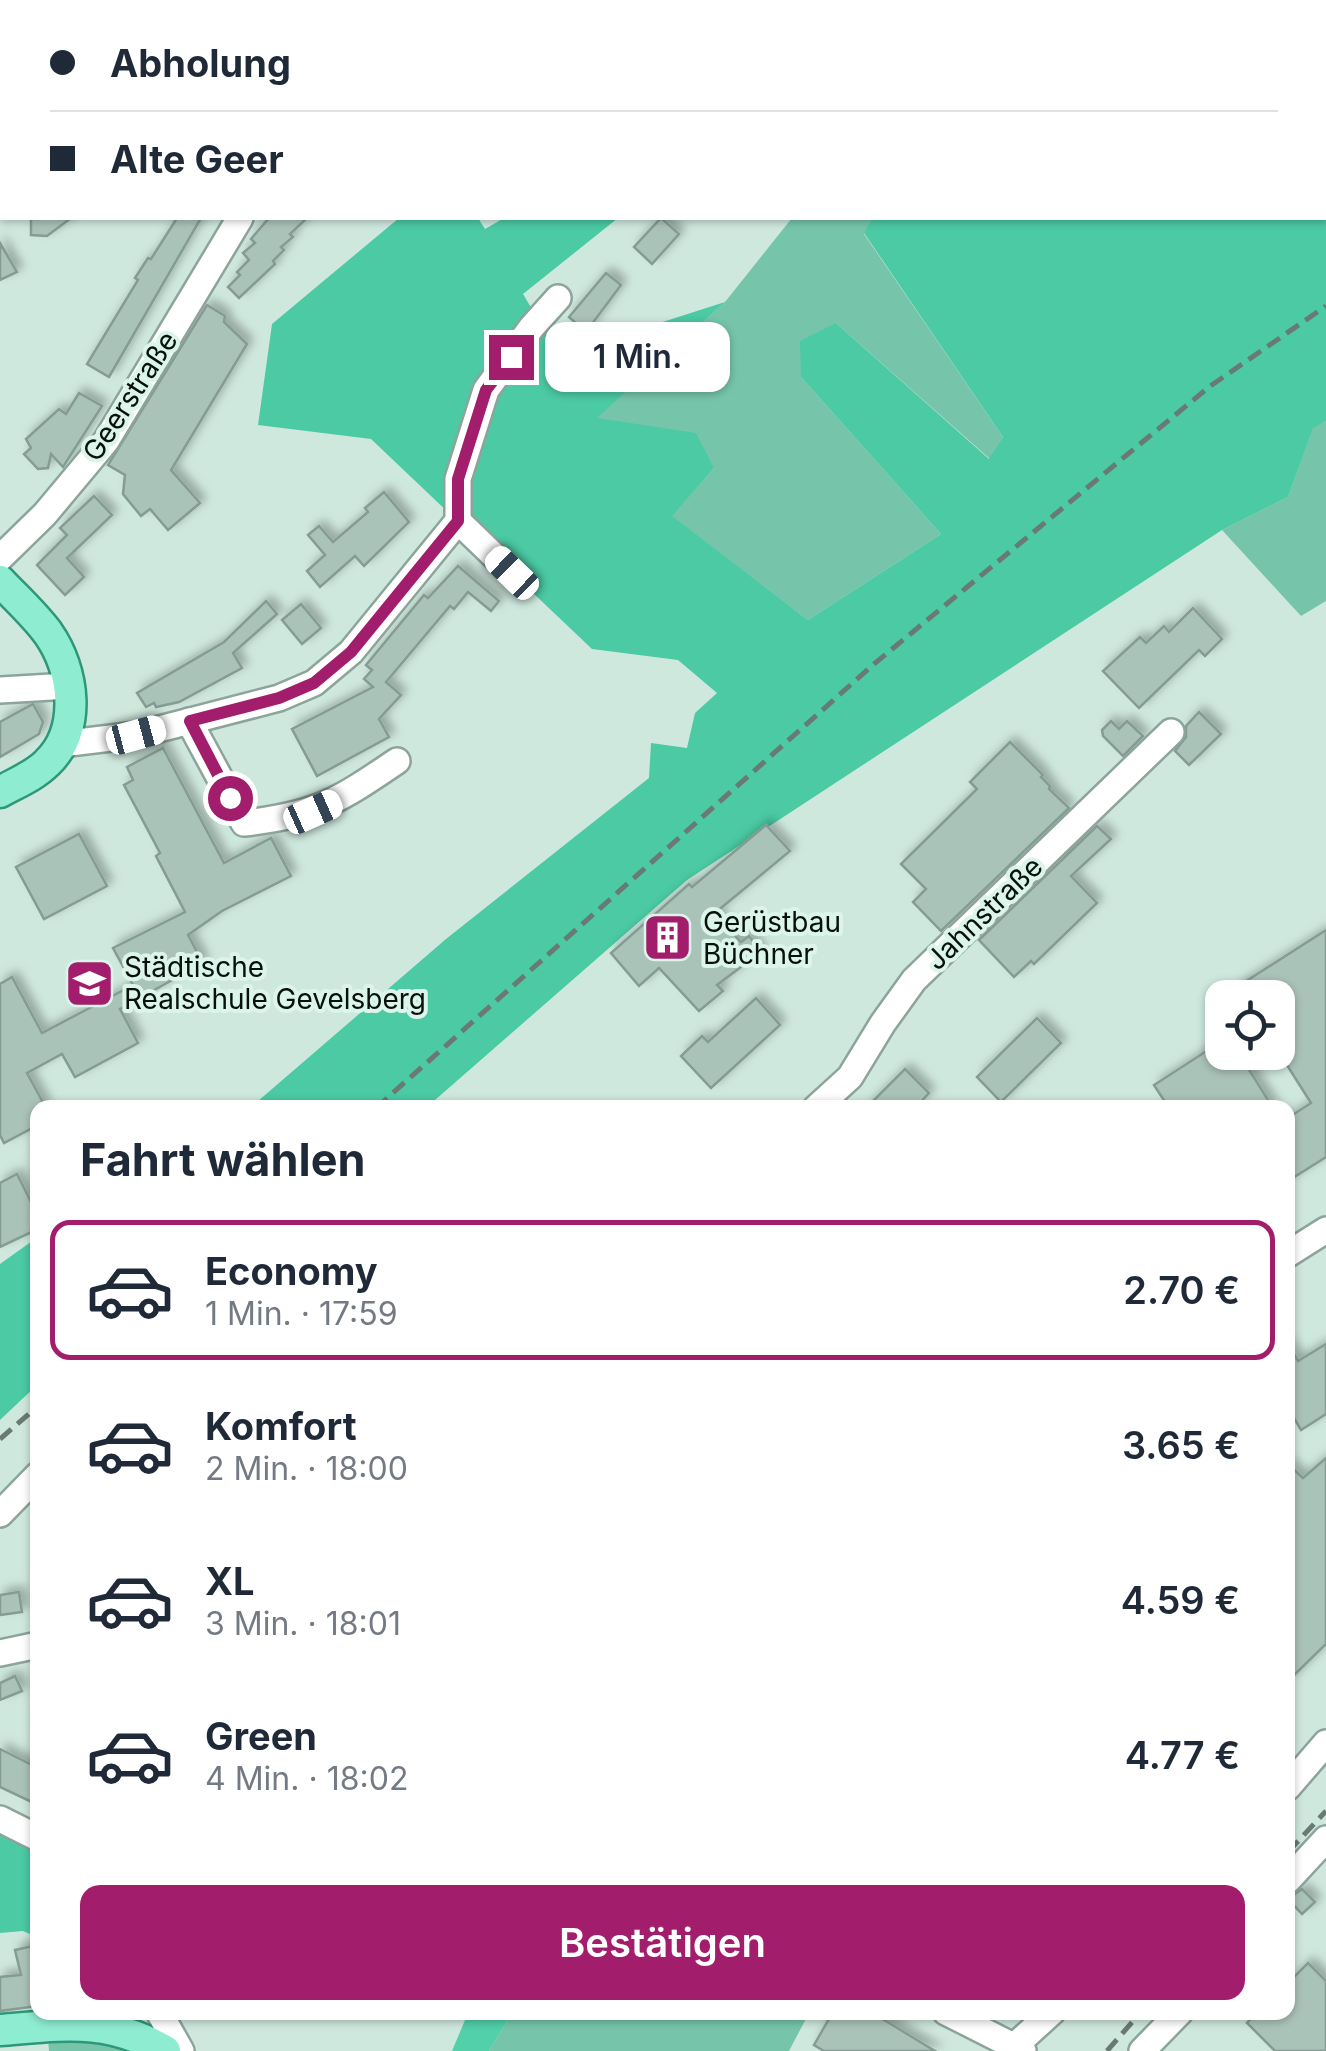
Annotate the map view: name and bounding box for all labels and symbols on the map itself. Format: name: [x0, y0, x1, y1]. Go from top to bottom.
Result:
callout: 1 Min.: [546, 322, 731, 392]
street label: Geerstraße: [75, 325, 185, 467]
route end: [489, 335, 534, 380]
car: [480, 541, 544, 605]
car: [103, 713, 169, 757]
route start: [208, 776, 253, 821]
car: [279, 786, 347, 838]
street label: Jahnstraße: [919, 849, 1049, 977]
place label: Gerüstbau Büchner: [703, 905, 841, 971]
building icon: Gerüstbau Büchner: [642, 912, 694, 964]
place label: Städtische Realschule Gevelsberg: [124, 950, 426, 1016]
school or university icon: Städtische Realschule Gevelsberg: [63, 957, 115, 1009]

